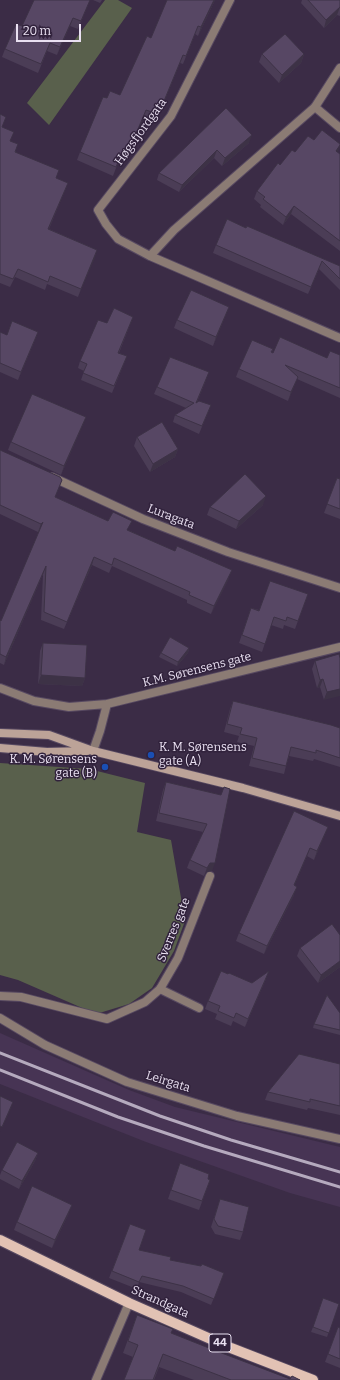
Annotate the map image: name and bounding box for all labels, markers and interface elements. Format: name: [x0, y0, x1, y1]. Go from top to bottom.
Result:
scale bar: [18, 16, 83, 42]
text: 20 m: [23, 24, 51, 38]
street label: Høgsfjordgata: [112, 96, 170, 168]
street label: Luragata: [145, 501, 197, 533]
street label: K.M. Sørensens gate: [141, 650, 253, 690]
place label: K. M. Sørensens gate (A): [159, 741, 247, 769]
marker: K. M. Sørensens gate (A): [146, 750, 156, 760]
place label: K. M. Sørensens gate (B): [9, 753, 97, 781]
marker: K. M. Sørensens gate (B): [100, 762, 110, 772]
street label: Sverres gate: [155, 896, 193, 964]
street label: Leirgata: [144, 1068, 192, 1096]
street label: Strandgata: [129, 1283, 191, 1321]
road number: 44: [209, 1334, 231, 1352]

